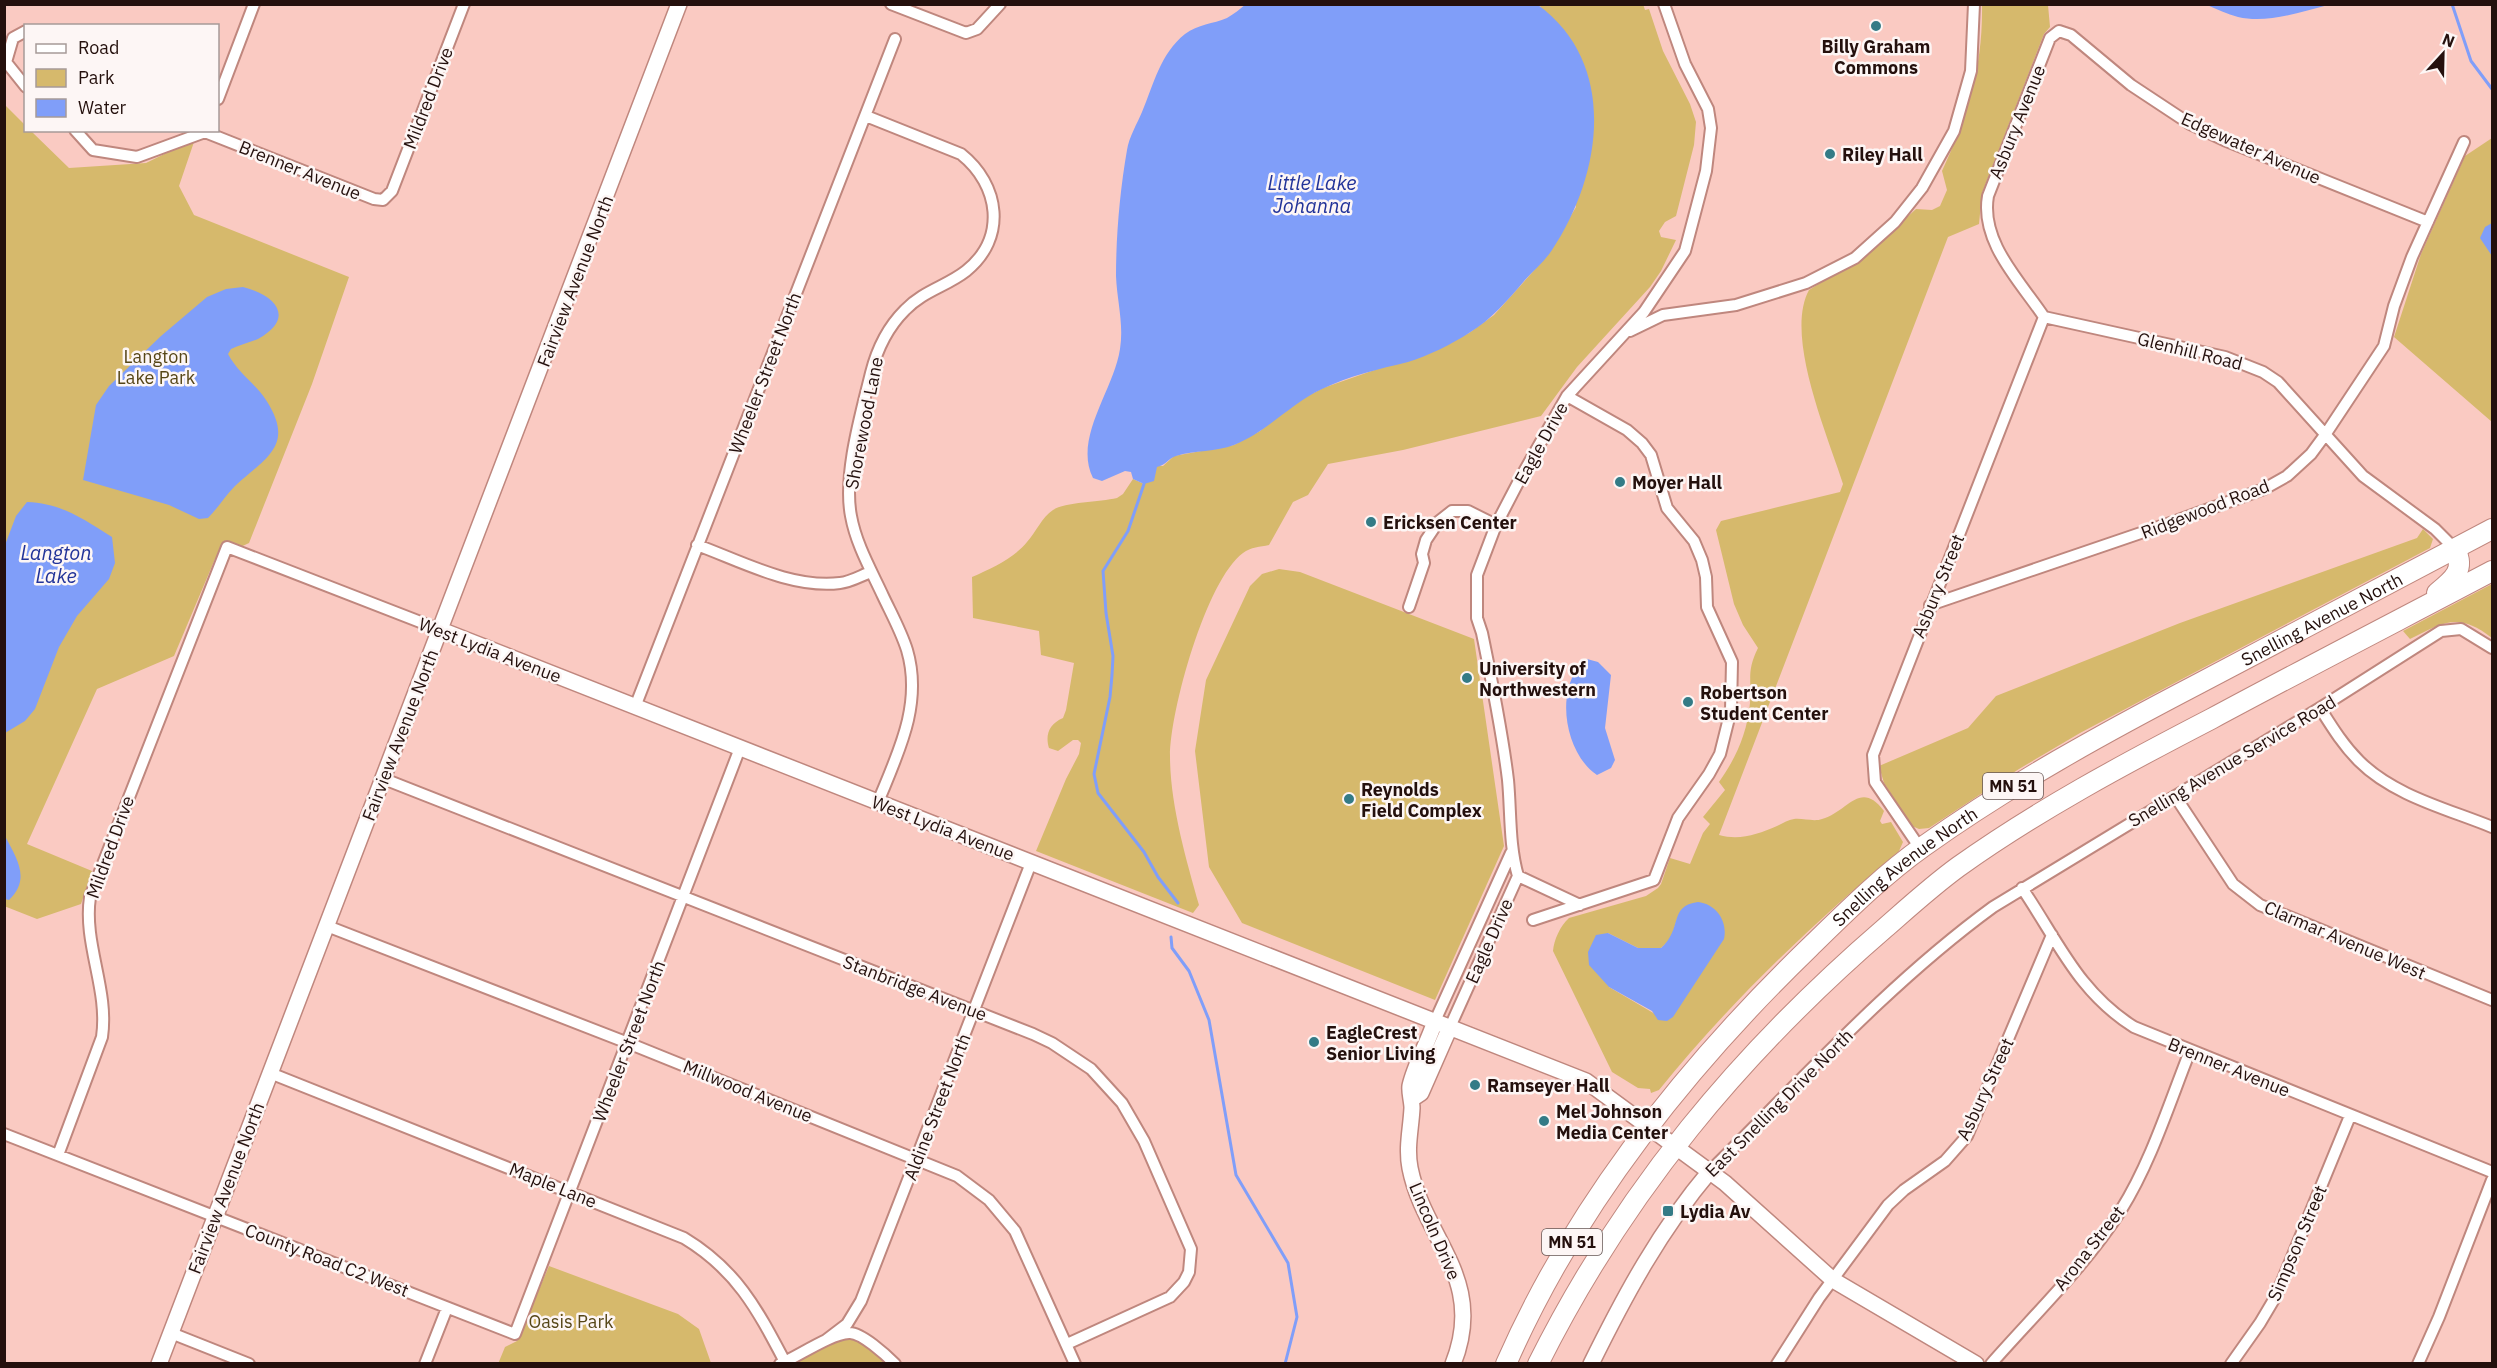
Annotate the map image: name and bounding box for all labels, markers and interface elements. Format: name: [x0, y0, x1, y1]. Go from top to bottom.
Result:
marker: Billy Graham Commons: [1869, 19, 1883, 33]
legend: [24, 24, 219, 132]
north arrow: [2413, 24, 2473, 84]
text: N: [2439, 29, 2458, 52]
place label: Billy Graham Commons: [1822, 35, 1930, 79]
text: Road: [78, 36, 119, 59]
street label: Mildred Drive: [398, 44, 458, 152]
street label: Asbury Avenue: [1984, 61, 2050, 182]
text: Park: [78, 66, 115, 89]
text: Water: [78, 96, 127, 119]
street label: Edgewater Avenue: [2178, 107, 2324, 189]
street label: Brenner Avenue: [236, 135, 364, 205]
place label: Riley Hall: [1842, 143, 1923, 166]
marker: Riley Hall: [1823, 147, 1837, 161]
water label: Little Lake Johanna: [1267, 169, 1357, 219]
street label: Fairview Avenue North: [532, 192, 618, 370]
street label: Wheeler Street North: [724, 289, 806, 457]
street label: Glenhill Road: [2135, 327, 2245, 375]
park label: Langton Lake Park: [117, 345, 196, 389]
street label: Shorewood Lane: [840, 355, 888, 491]
street label: Eagle Drive: [1509, 398, 1573, 488]
place label: Moyer Hall: [1632, 471, 1722, 494]
street label: Ridgewood Road: [2138, 474, 2272, 544]
marker: Moyer Hall: [1613, 475, 1627, 489]
place label: Ericksen Center: [1383, 511, 1517, 534]
marker: Ericksen Center: [1364, 515, 1378, 529]
street label: Asbury Street: [1907, 531, 1969, 641]
water label: Langton Lake: [20, 539, 92, 589]
street label: Snelling Avenue North: [2237, 567, 2406, 671]
street label: West Lydia Avenue: [415, 612, 565, 688]
street label: Fairview Avenue North: [357, 646, 443, 824]
place label: University of Northwestern: [1479, 657, 1596, 701]
marker: University of Northwestern: [1460, 671, 1474, 685]
place label: Robertson Student Center: [1700, 681, 1828, 725]
street label: Snelling Avenue Service Road: [2124, 690, 2340, 832]
marker: Robertson Student Center: [1681, 695, 1695, 709]
road number: MN 51: [1983, 773, 2043, 799]
place label: Reynolds Field Complex: [1361, 778, 1482, 822]
street label: West Lydia Avenue: [868, 790, 1018, 866]
marker: Reynolds Field Complex: [1342, 792, 1356, 806]
street label: Mildred Drive: [81, 793, 139, 901]
street label: Snelling Avenue North: [1827, 802, 1981, 931]
street label: Eagle Drive: [1460, 895, 1518, 987]
street label: Clarmar Avenue West: [2261, 896, 2429, 984]
street label: Stanbridge Avenue: [840, 950, 990, 1026]
street label: Wheeler Street North: [588, 957, 670, 1125]
place label: EagleCrest Senior Living: [1326, 1021, 1435, 1065]
street label: East Snelling Drive North: [1700, 1024, 1858, 1182]
street label: Aldine Street North: [898, 1030, 976, 1184]
street label: Brenner Avenue: [2165, 1032, 2293, 1102]
street label: Asbury Street: [1951, 1034, 2019, 1144]
marker: EagleCrest Senior Living: [1307, 1035, 1321, 1049]
street label: Millwood Avenue: [680, 1055, 816, 1127]
place label: Ramseyer Hall: [1487, 1074, 1610, 1097]
marker: Ramseyer Hall: [1468, 1078, 1482, 1092]
street label: Fairview Avenue North: [183, 1099, 269, 1277]
place label: Mel Johnson Media Center: [1556, 1100, 1668, 1144]
marker: Mel Johnson Media Center: [1537, 1114, 1551, 1128]
street label: Maple Lane: [506, 1157, 600, 1213]
street label: Lincoln Drive: [1404, 1179, 1466, 1283]
street label: Simpson Street: [2262, 1182, 2332, 1304]
place label: Lydia Av: [1680, 1200, 1751, 1223]
street label: Arona Street: [2049, 1201, 2129, 1295]
marker: Lydia Av: [1661, 1204, 1675, 1218]
street label: County Road C2 West: [242, 1218, 412, 1302]
road number: MN 51: [1542, 1229, 1602, 1255]
park label: Oasis Park: [528, 1310, 614, 1333]

